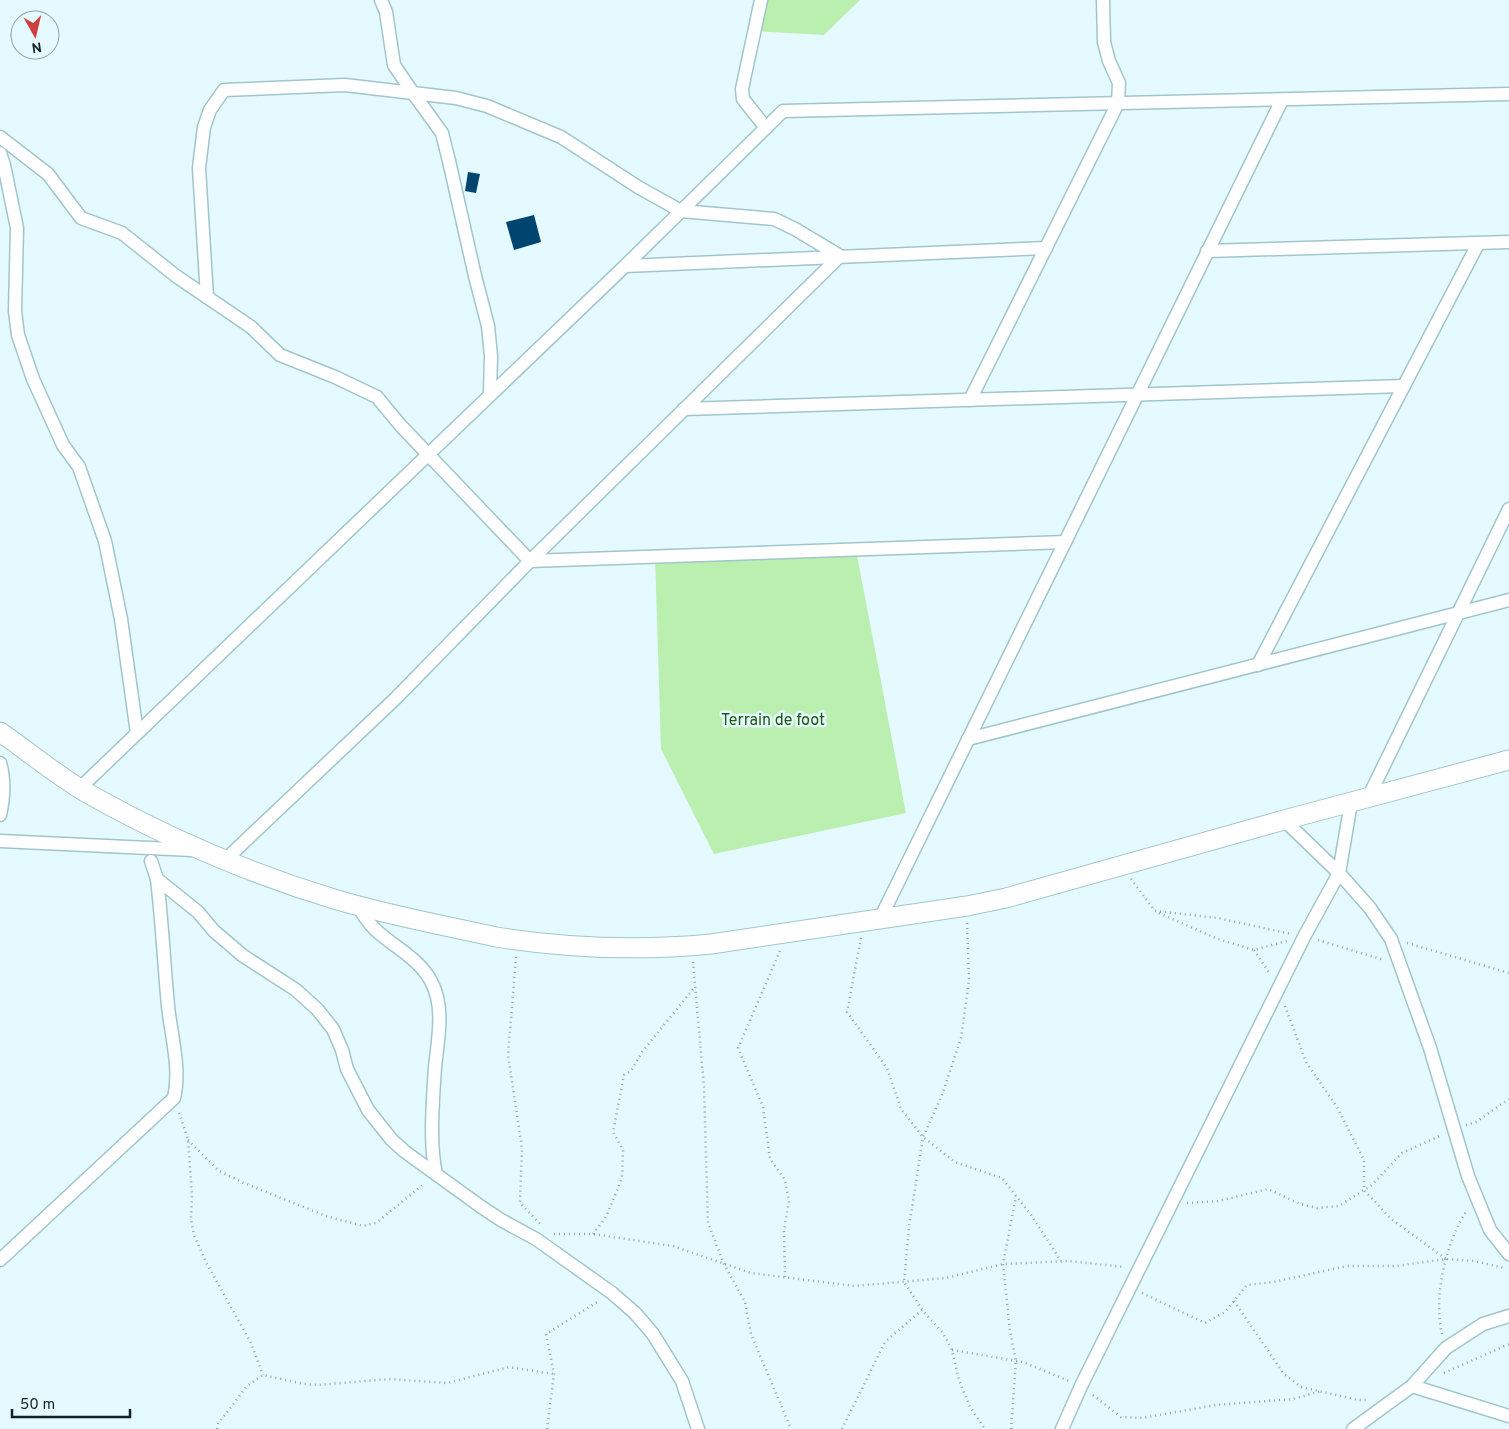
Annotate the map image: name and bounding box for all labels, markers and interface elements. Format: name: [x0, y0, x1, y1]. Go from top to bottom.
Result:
north arrow: [10, 10, 60, 60]
text: N: [30, 37, 43, 56]
park label: Terrain de foot: [721, 711, 825, 731]
scale bar: [12, 1386, 130, 1418]
text: 50 m: [20, 1396, 55, 1415]

